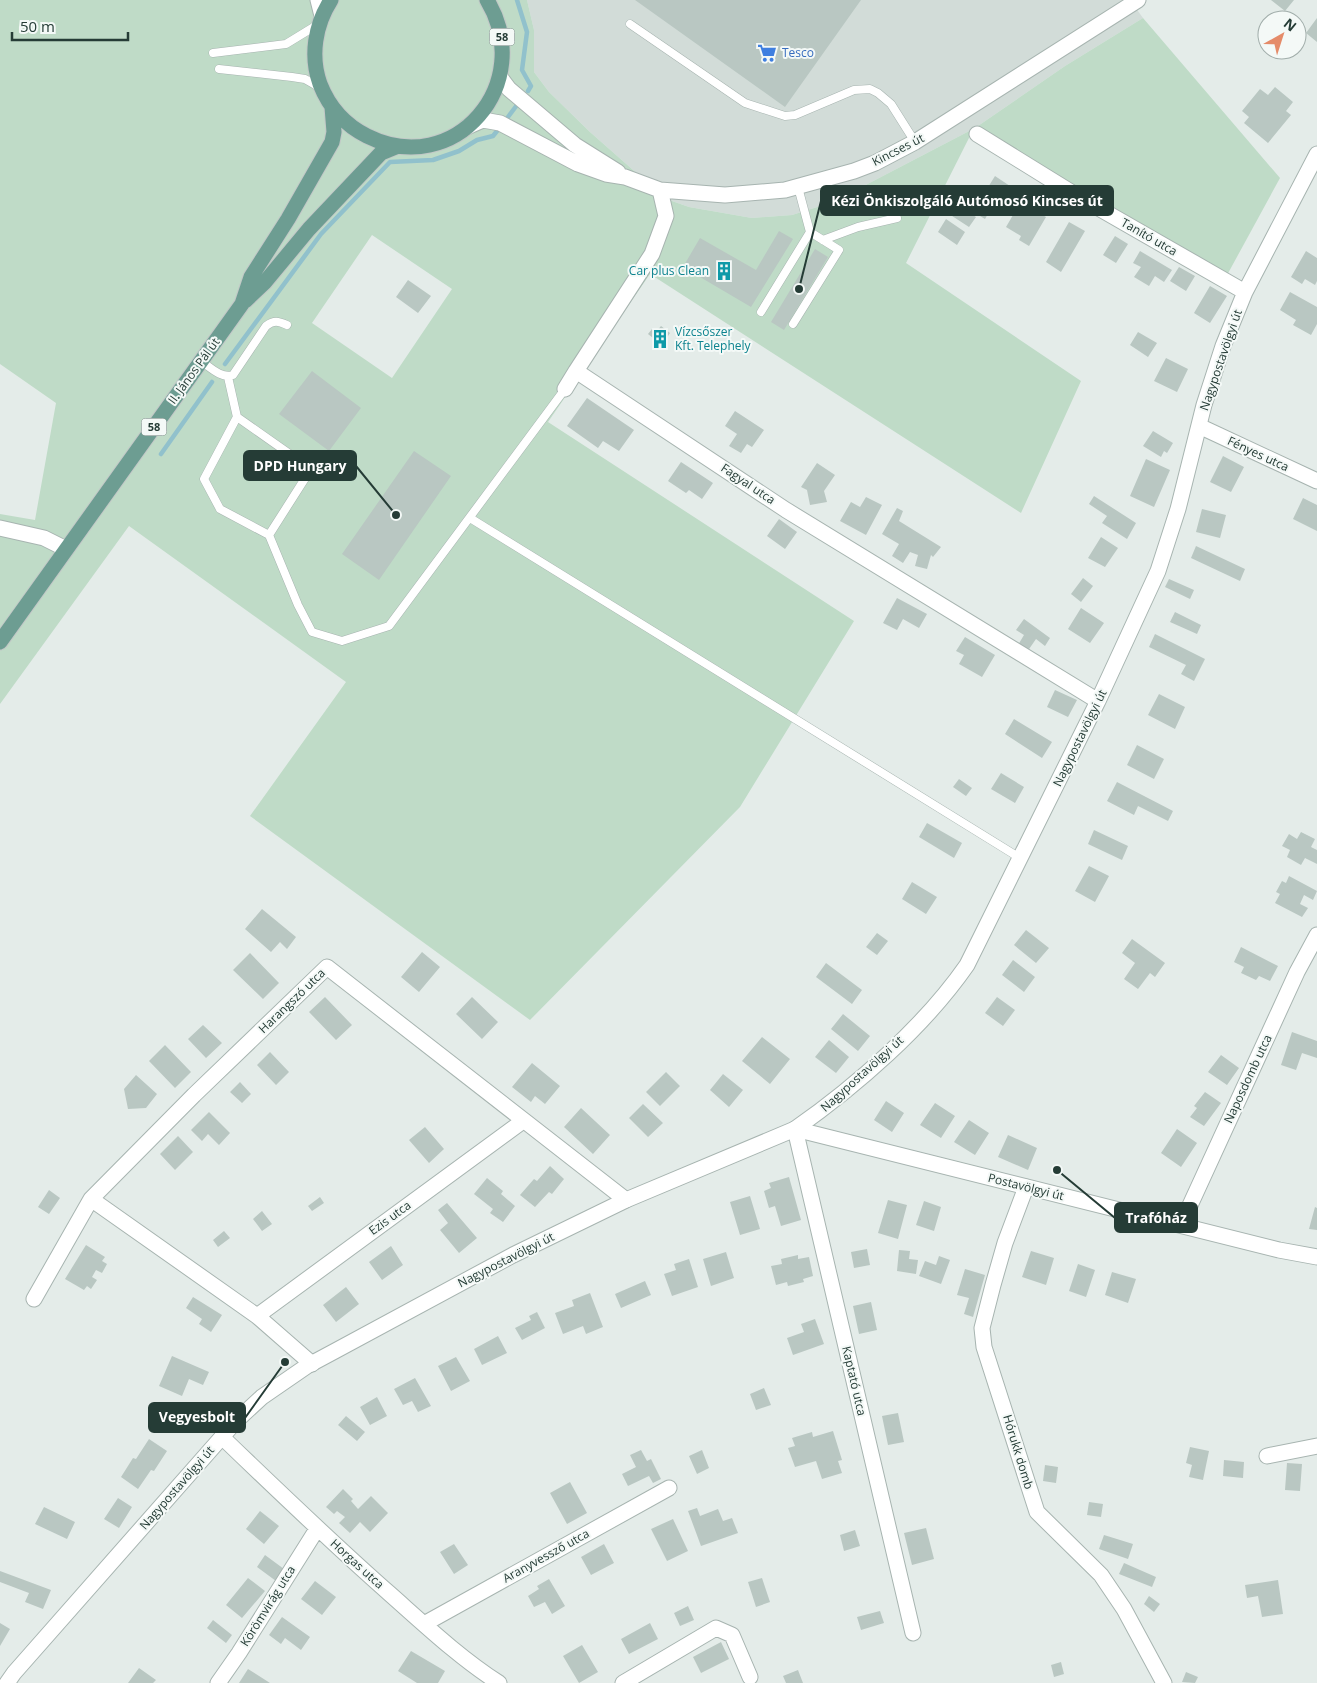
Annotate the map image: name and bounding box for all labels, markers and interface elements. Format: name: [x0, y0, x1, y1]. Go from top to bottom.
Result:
scale bar: [12, 10, 129, 42]
north arrow: [1257, 10, 1307, 60]
text: N: [1280, 14, 1301, 35]
text: 50 m: [20, 16, 55, 36]
road number: 58: [490, 28, 514, 46]
supermarket icon: Tesco: [756, 42, 778, 64]
place label: Tesco: [782, 44, 814, 61]
street label: Kincses út: [869, 129, 927, 170]
callout: Kézi Önkiszolgáló Autómosó Kincses út: [821, 186, 1113, 215]
text: Kézi Önkiszolgáló Autómosó Kincses út: [831, 191, 1103, 210]
street label: Tanító utca: [1118, 214, 1180, 260]
building icon: Car plus Clean: [713, 260, 735, 282]
place label: Car plus Clean: [629, 262, 709, 279]
street label: Nagypostavölgyi út: [1195, 307, 1246, 413]
place label: Vízcsőszer Kft. Telephely: [675, 323, 752, 354]
building icon: Vízcsőszer Kft. Telephely: [649, 328, 671, 350]
street label: II. János Pál út: [164, 334, 223, 407]
road number: 58: [142, 418, 166, 436]
street label: Fényes utca: [1225, 432, 1292, 475]
callout: DPD Hungary: [244, 451, 356, 480]
text: DPD Hungary: [254, 456, 347, 475]
street label: Fagyal utca: [718, 459, 779, 508]
street label: Nagypostavölgyi út: [1049, 686, 1110, 789]
street label: Harangszó utca: [255, 964, 329, 1037]
street label: Nagypostavölgyi út: [817, 1032, 907, 1115]
street label: Naposdomb utca: [1220, 1032, 1276, 1126]
street label: Postavölgyi út: [986, 1169, 1066, 1204]
street label: Ezis utca: [365, 1197, 414, 1239]
callout: Trafóház: [1115, 1203, 1197, 1232]
text: Trafóház: [1125, 1208, 1187, 1227]
street label: Nagypostavölgyi út: [455, 1228, 557, 1291]
street label: Kaptató utca: [838, 1344, 871, 1417]
callout: Vegyesbolt: [149, 1403, 245, 1432]
text: Vegyesbolt: [159, 1407, 235, 1426]
street label: Hórukk domb: [999, 1413, 1038, 1491]
street label: Nagypostavölgyi út: [135, 1442, 218, 1533]
street label: Aranyvessző utca: [499, 1525, 592, 1586]
street label: Horgas utca: [327, 1535, 388, 1592]
street label: Körömvirág utca: [236, 1562, 299, 1649]

